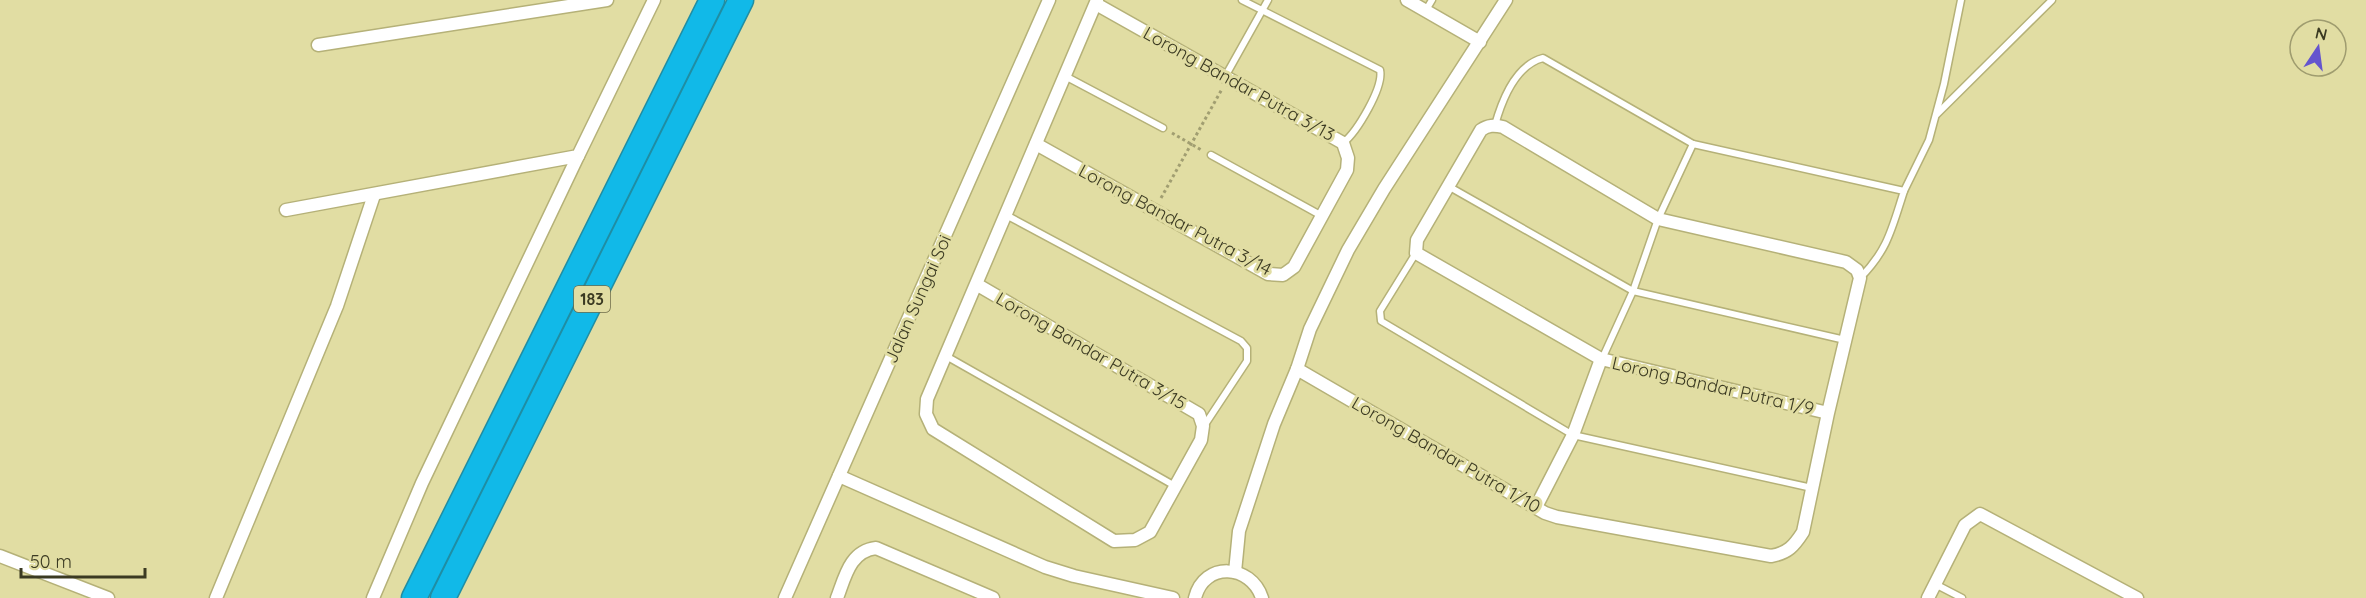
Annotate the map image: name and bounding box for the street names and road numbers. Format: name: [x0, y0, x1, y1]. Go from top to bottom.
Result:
street label: Lorong Bandar Putra 3/13: [1139, 21, 1339, 146]
street label: Lorong Bandar Putra 3/14: [1075, 159, 1276, 280]
street label: Jalan Sungai Soi: [879, 231, 956, 367]
road number: 183: [574, 286, 610, 312]
street label: Lorong Bandar Putra 3/15: [992, 287, 1190, 415]
street label: Lorong Bandar Putra 1/9: [1610, 351, 1816, 420]
street label: Lorong Bandar Putra 1/10: [1348, 391, 1545, 518]

